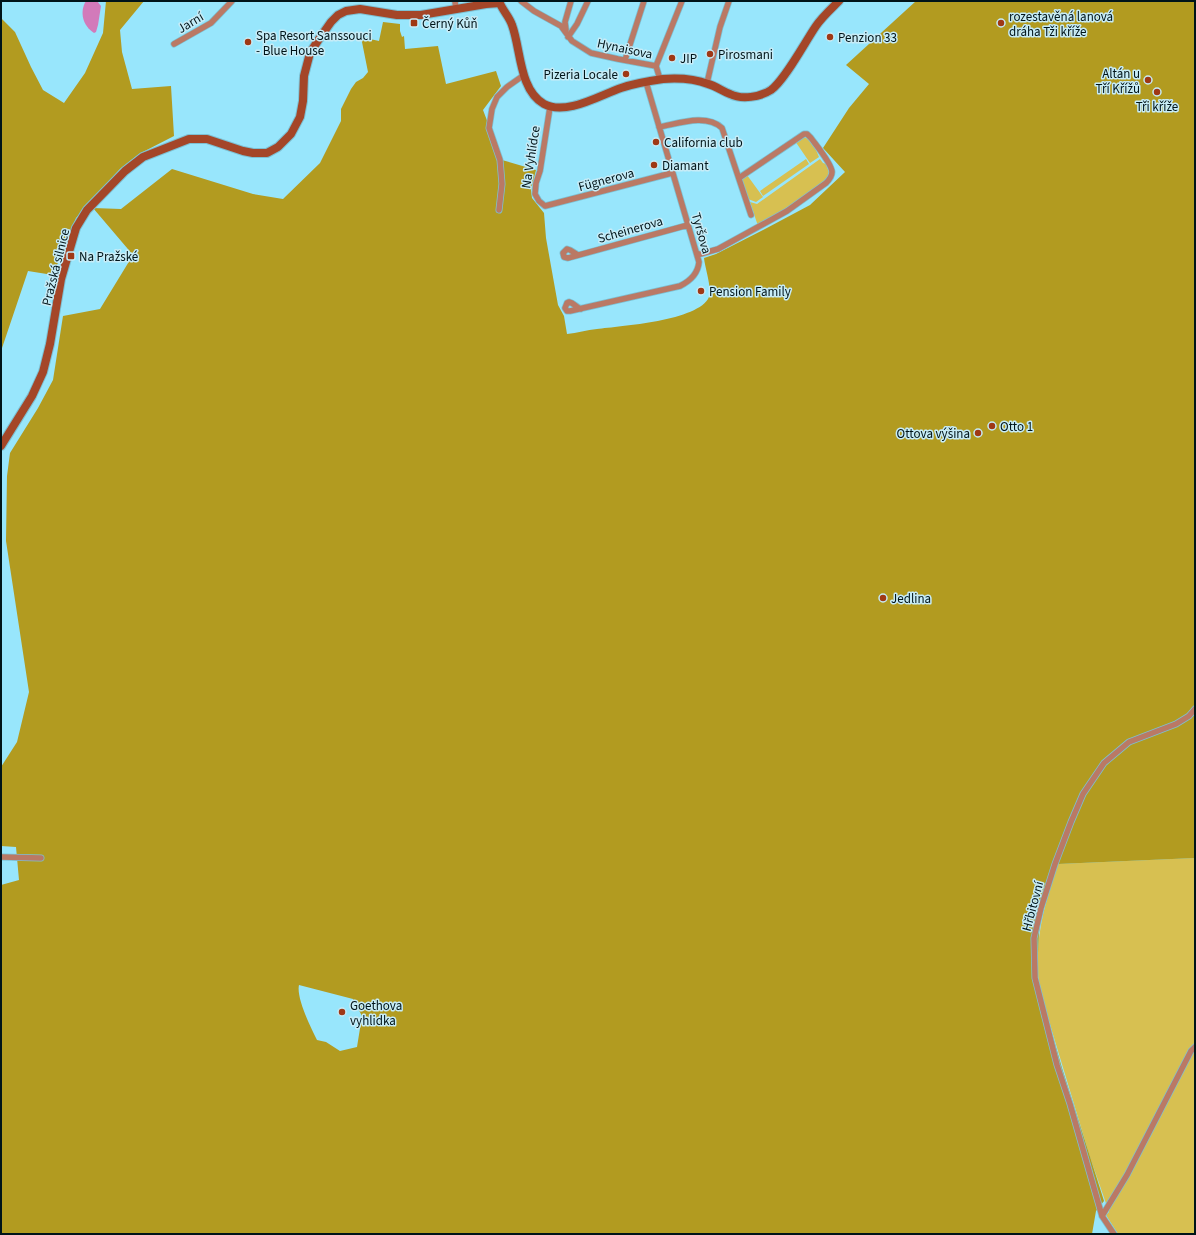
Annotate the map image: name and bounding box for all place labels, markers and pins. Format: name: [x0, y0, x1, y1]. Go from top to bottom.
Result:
place label: rozestavěná lanová dráha Tži kříže: [1009, 8, 1113, 41]
place label: Černý Kůň: [422, 15, 478, 33]
marker: Černý Kůň: [409, 18, 419, 28]
marker: rozestavěná lanová dráha Tži kříže: [996, 18, 1006, 28]
place label: Spa Resort Sanssouci - Blue House: [256, 27, 372, 60]
place label: Penzion 33: [838, 29, 897, 47]
marker: Penzion 33: [825, 32, 835, 42]
marker: Spa Resort Sanssouci - Blue House: [243, 37, 253, 47]
place label: Pirosmani: [718, 46, 773, 64]
marker: Pirosmani: [705, 49, 715, 59]
place label: JIP: [680, 50, 697, 68]
marker: JIP: [667, 53, 677, 63]
place label: Altán u Tří Křížů: [1096, 65, 1140, 98]
place label: Pizeria Locale: [543, 66, 618, 84]
marker: Pizeria Locale: [621, 69, 631, 79]
marker: Altán u Tří Křížů: [1143, 75, 1153, 85]
marker: Tři kříže: [1152, 87, 1162, 97]
place label: Tři kříže: [1136, 98, 1178, 116]
place label: California club: [664, 134, 743, 152]
marker: California club: [651, 137, 661, 147]
place label: Diamant: [662, 157, 709, 175]
marker: Diamant: [649, 160, 659, 170]
place label: Na Pražské: [79, 248, 138, 266]
marker: Na Pražské: [66, 251, 76, 261]
place label: Pension Family: [709, 283, 791, 301]
marker: Pension Family: [696, 286, 706, 296]
place label: Otto 1: [1000, 418, 1033, 436]
marker: Otto 1: [987, 421, 997, 431]
place label: Ottova výšina: [897, 425, 970, 443]
marker: Ottova výšina: [973, 428, 983, 438]
place label: Jedlina: [891, 590, 931, 608]
marker: Jedlina: [878, 593, 888, 603]
place label: Goethova vyhlidka: [350, 997, 402, 1030]
marker: Goethova vyhlidka: [337, 1007, 347, 1017]

